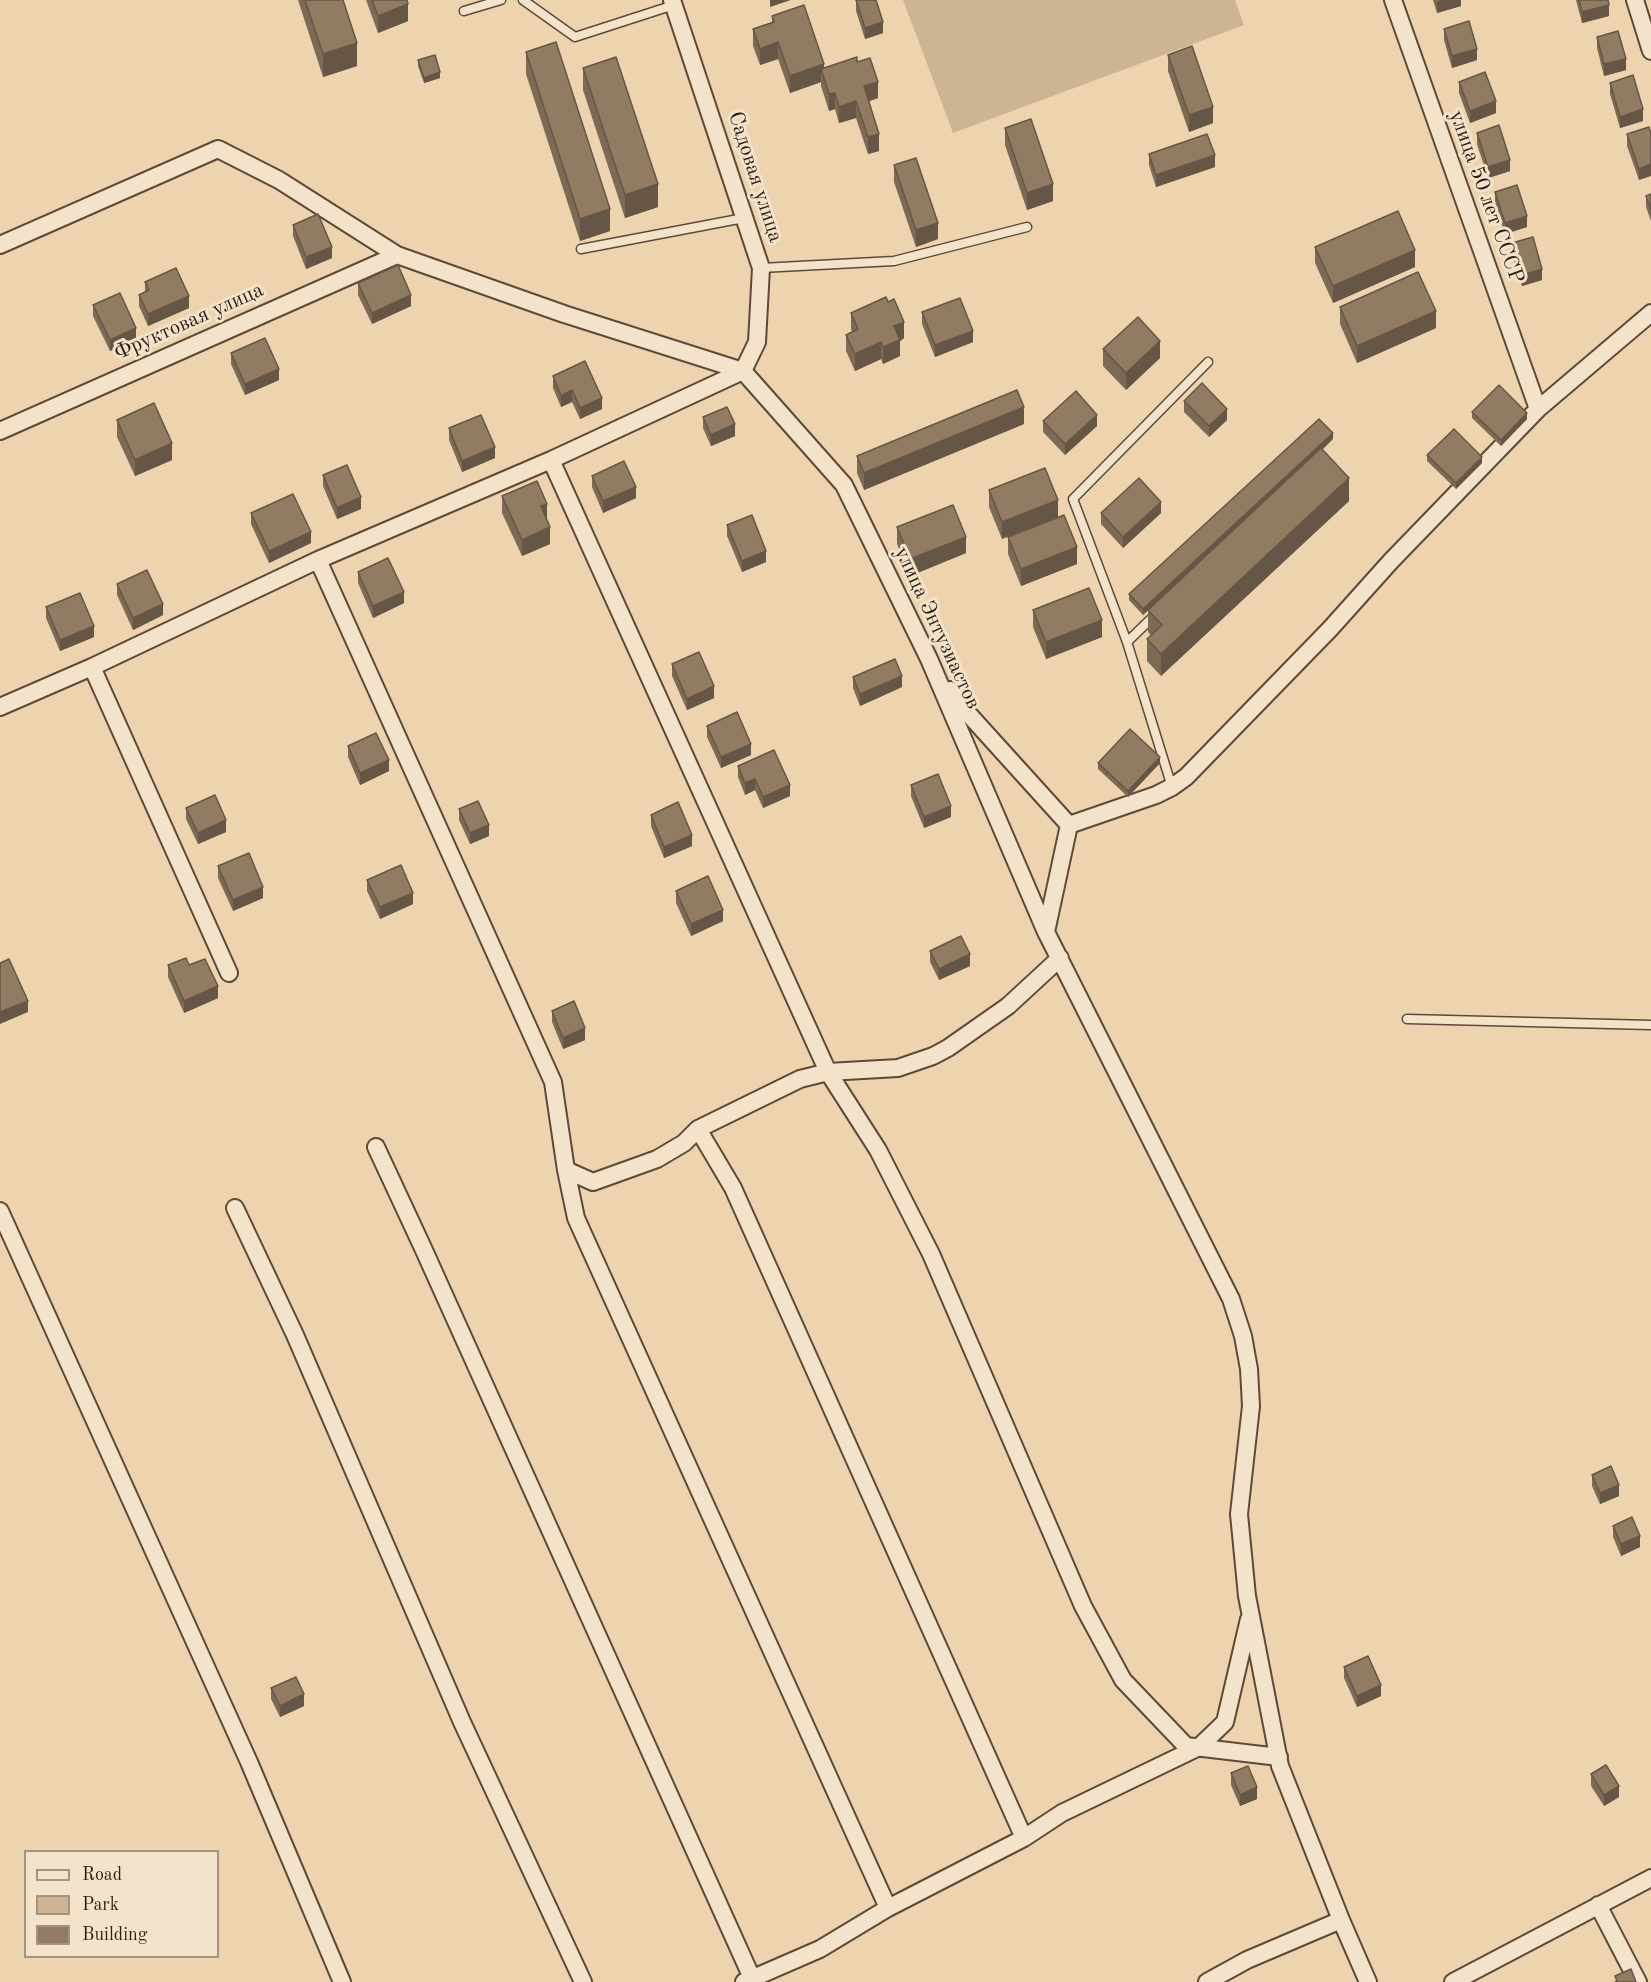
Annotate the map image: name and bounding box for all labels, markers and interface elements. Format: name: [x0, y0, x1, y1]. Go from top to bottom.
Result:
street label: улица 50 лет СССР: [1443, 107, 1529, 287]
street label: Садовая улица: [722, 108, 788, 246]
street label: Фруктовая улица: [110, 278, 268, 366]
street label: улица Энтузиастов: [888, 543, 986, 713]
legend: [24, 1850, 219, 1958]
text: Road: [82, 1866, 122, 1884]
text: Park: [82, 1896, 119, 1914]
text: Building: [82, 1926, 147, 1944]

